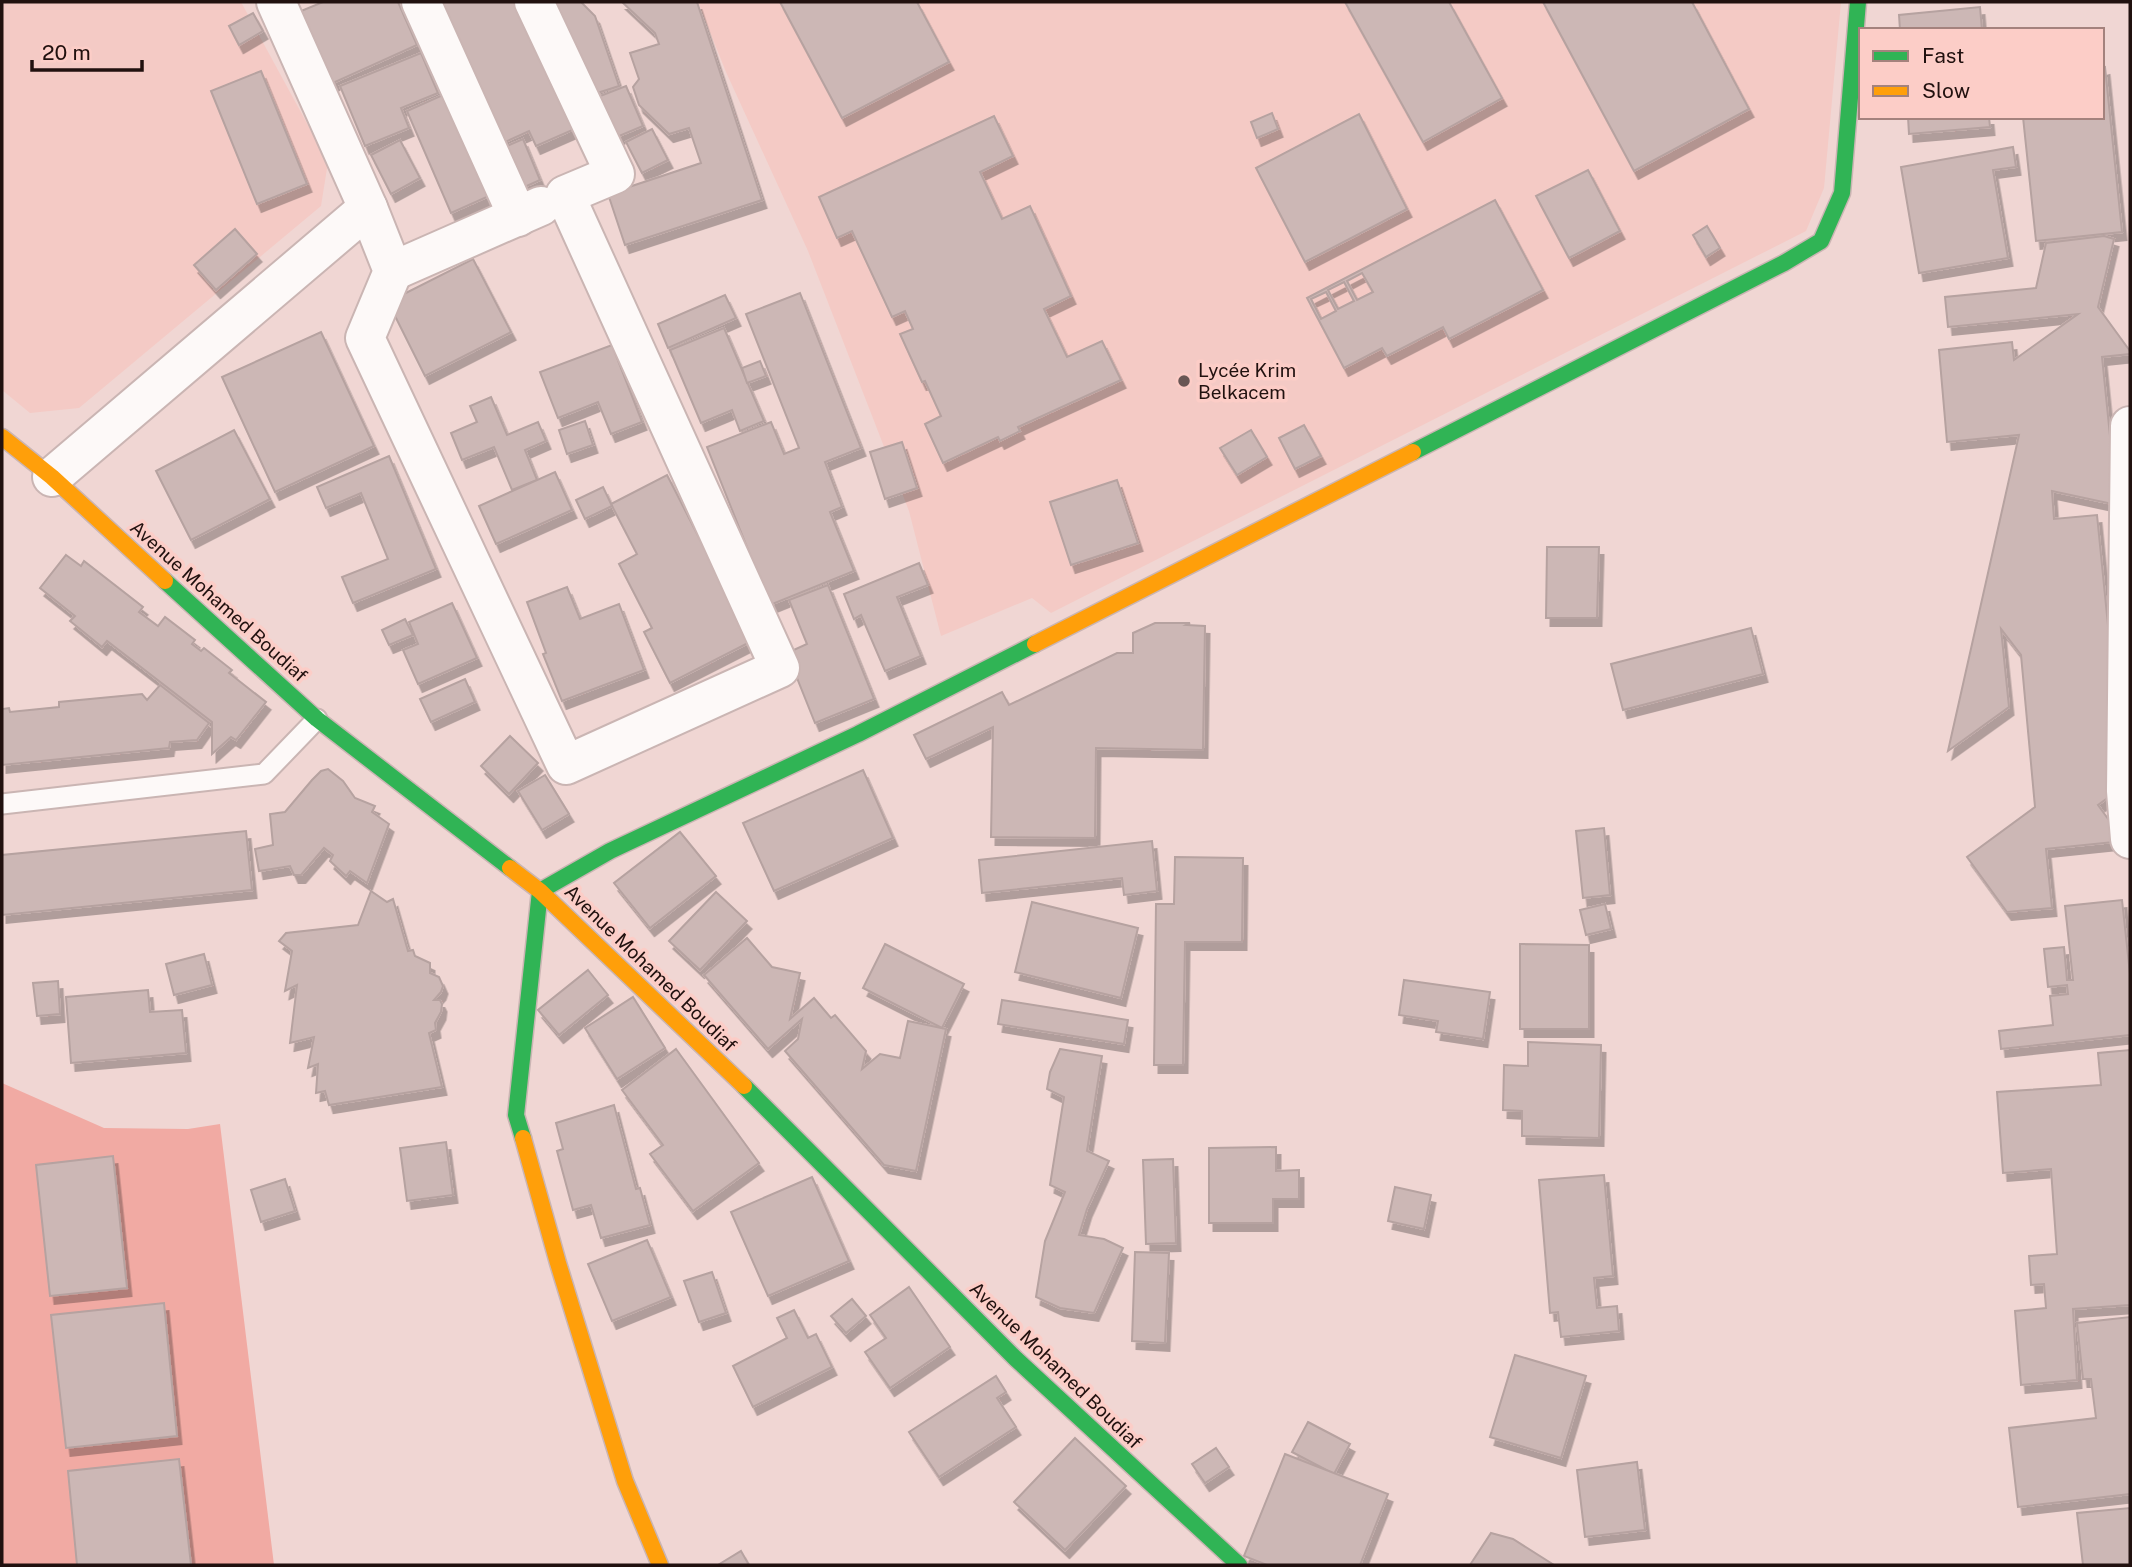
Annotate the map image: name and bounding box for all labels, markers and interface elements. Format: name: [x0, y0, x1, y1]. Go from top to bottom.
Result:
scale bar: [32, 28, 142, 72]
legend: [1859, 28, 2104, 119]
text: 20 m: [42, 40, 91, 65]
text: Fast: [1922, 43, 1964, 68]
text: Slow: [1922, 78, 1970, 103]
place label: Lycée Krim Belkacem: [1198, 359, 1296, 403]
marker: Lycée Krim Belkacem: [1176, 373, 1192, 389]
street label: Avenue Mohamed Boudiaf: [126, 516, 312, 686]
street label: Avenue Mohamed Boudiaf: [561, 880, 741, 1056]
street label: Avenue Mohamed Boudiaf: [966, 1277, 1146, 1453]

